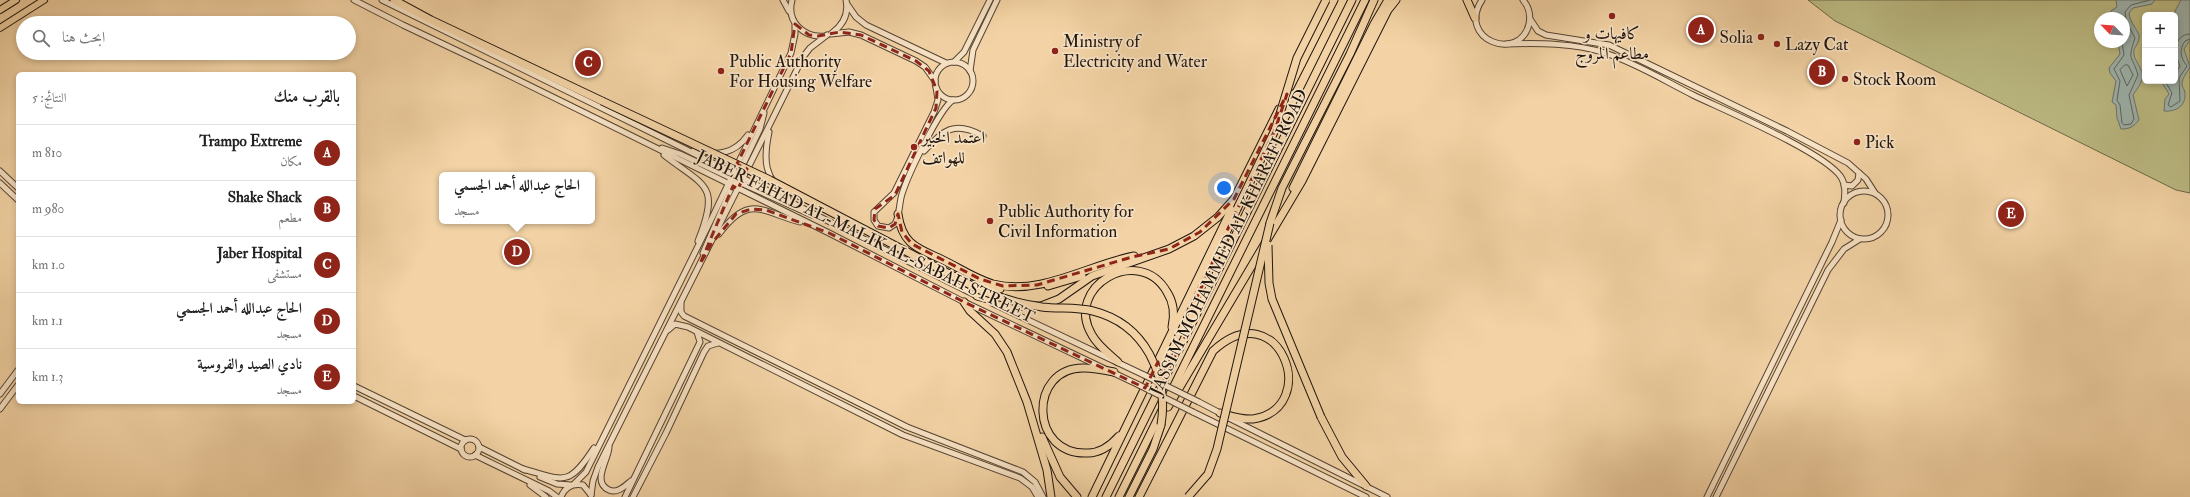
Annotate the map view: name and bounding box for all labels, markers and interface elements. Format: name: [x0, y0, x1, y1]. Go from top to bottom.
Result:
marker: كافيهات و مطاعم المروج: [1607, 11, 1617, 21]
north arrow: [2094, 12, 2130, 48]
map controls: [2142, 12, 2178, 84]
button: +: [2142, 12, 2178, 48]
pin: A: [1688, 15, 1714, 45]
search box: [16, 16, 356, 60]
place label: كافيهات و مطاعم المروج: [1575, 23, 1649, 69]
icon: search: [30, 27, 52, 49]
place label: Solia: [1720, 27, 1754, 48]
text: ابحث هنا: [62, 28, 105, 47]
place label: Ministry of Electricity and Water: [1063, 31, 1208, 73]
marker: Solia: [1756, 32, 1766, 42]
place label: Lazy Cat: [1785, 34, 1849, 56]
marker: Lazy Cat: [1772, 39, 1782, 49]
marker: Ministry of Electricity and Water: [1050, 46, 1060, 56]
pin: C: [575, 48, 601, 78]
button: −: [2142, 48, 2178, 84]
place label: Public Authority For Housing Welfare: [729, 51, 872, 92]
pin: B: [1809, 57, 1835, 87]
marker: Public Authority For Housing Welfare: [716, 66, 726, 76]
place label: Stock Room: [1853, 69, 1936, 90]
marker: Stock Room: [1840, 74, 1850, 84]
text: بالقرب منك: [274, 86, 340, 107]
street label: JASSIM MOHAMMED AL KHARAFI ROAD: [1144, 86, 1313, 400]
text: النتائج: 5: [32, 90, 67, 106]
place label: اعتمد الخبير للهواتف: [920, 127, 986, 168]
text: Trampo Extreme: [199, 132, 302, 151]
place label: Pick: [1865, 132, 1894, 153]
marker: Pick: [1852, 137, 1862, 147]
marker: اعتمد الخبير للهواتف: [909, 142, 919, 152]
text: 810 m: [32, 145, 62, 161]
text: A: [323, 145, 331, 161]
street label: JABER FAHAD AL-MALIK AL-SABAH STREET: [692, 145, 1038, 329]
text: مكان: [280, 154, 302, 170]
popup: [439, 172, 595, 224]
text: الحاج عبدالله أحمد الجسمي: [454, 176, 580, 195]
your location: [1214, 178, 1234, 198]
text: Shake Shack: [228, 188, 302, 207]
pin: E: [1998, 199, 2024, 229]
text: 980 m: [32, 201, 64, 217]
text: B: [323, 201, 331, 217]
place label: Public Authority for Civil Information: [998, 201, 1134, 242]
text: مسجد: [454, 203, 479, 219]
text: مطعم: [278, 210, 302, 226]
marker: Public Authority for Civil Information: [985, 216, 995, 226]
pin: D: [504, 237, 530, 267]
text: Jaber Hospital: [217, 244, 302, 263]
text: 1.0 km: [32, 257, 65, 273]
text: C: [322, 257, 332, 273]
text: مستشفى: [267, 266, 302, 282]
text: الحاج عبدالله أحمد الجسمي: [176, 299, 302, 318]
text: 1.1 km: [32, 313, 63, 329]
text: D: [322, 313, 332, 329]
text: مسجد: [276, 326, 302, 342]
text: نادي الصيد والفروسية: [197, 355, 302, 374]
text: 1.3 km: [32, 369, 63, 385]
text: E: [322, 369, 332, 385]
text: مسجد: [276, 382, 302, 398]

